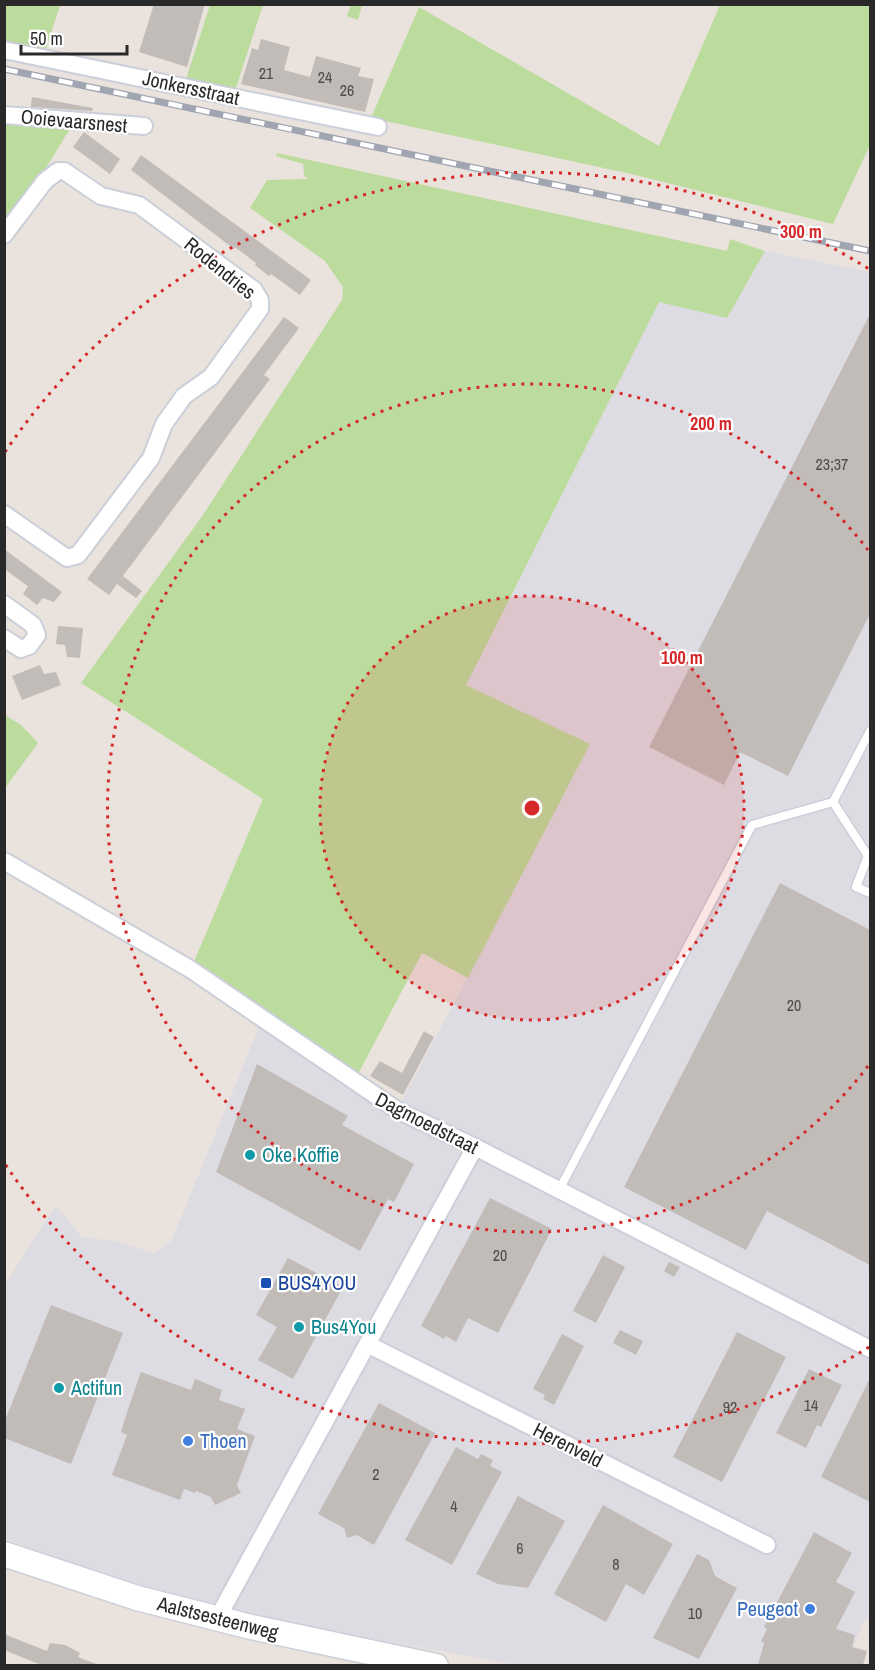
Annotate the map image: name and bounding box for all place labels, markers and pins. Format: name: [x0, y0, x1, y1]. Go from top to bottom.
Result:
centre of rings: [522, 798, 542, 818]
place label: Oke Koffie: [262, 1141, 339, 1168]
marker: Oke Koffie: [243, 1148, 257, 1162]
place label: BUS4YOU: [278, 1269, 356, 1296]
marker: BUS4YOU: [259, 1276, 273, 1290]
place label: Bus4You: [311, 1313, 376, 1340]
marker: Bus4You: [292, 1320, 306, 1334]
place label: Actifun: [70, 1374, 122, 1401]
marker: Actifun: [52, 1381, 66, 1395]
place label: Thoen: [200, 1427, 247, 1454]
marker: Thoen: [181, 1434, 195, 1448]
place label: Peugeot: [737, 1595, 798, 1622]
marker: Peugeot: [803, 1602, 817, 1616]

